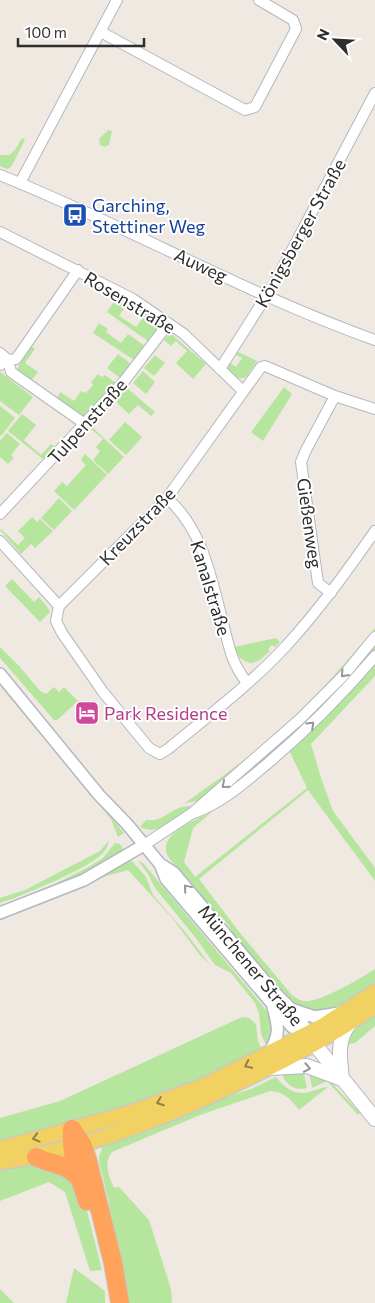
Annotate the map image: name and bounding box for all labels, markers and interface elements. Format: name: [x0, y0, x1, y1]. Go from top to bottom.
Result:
scale bar: [18, 15, 144, 47]
north arrow: [310, 15, 360, 65]
text: 100 m: [25, 23, 67, 41]
text: N: [313, 26, 333, 43]
street label: Königsberger Straße: [250, 155, 350, 311]
place label: Garching, Stettiner Weg: [92, 194, 205, 237]
bus stop icon: Garching, Stettiner Weg: [62, 202, 88, 228]
street label: Auweg: [171, 243, 231, 287]
street label: Rosenstraße: [80, 266, 180, 338]
street label: Tulpenstraße: [43, 374, 131, 468]
street label: Gießenweg: [293, 476, 327, 570]
street label: Kreuzstraße: [94, 482, 180, 570]
street label: Kanalstraße: [186, 538, 236, 638]
one-way arrow: [340, 669, 349, 678]
hotel icon: Park Residence: [74, 700, 100, 726]
place label: Park Residence: [104, 702, 228, 724]
one-way arrow: [305, 722, 314, 731]
one-way arrow: [221, 779, 230, 788]
one-way arrow: [184, 885, 193, 894]
street label: Münchener Straße: [194, 900, 308, 1030]
one-way arrow: [244, 1059, 253, 1069]
one-way arrow: [302, 1062, 311, 1072]
one-way arrow: [156, 1096, 165, 1106]
one-way arrow: [32, 1133, 40, 1143]

